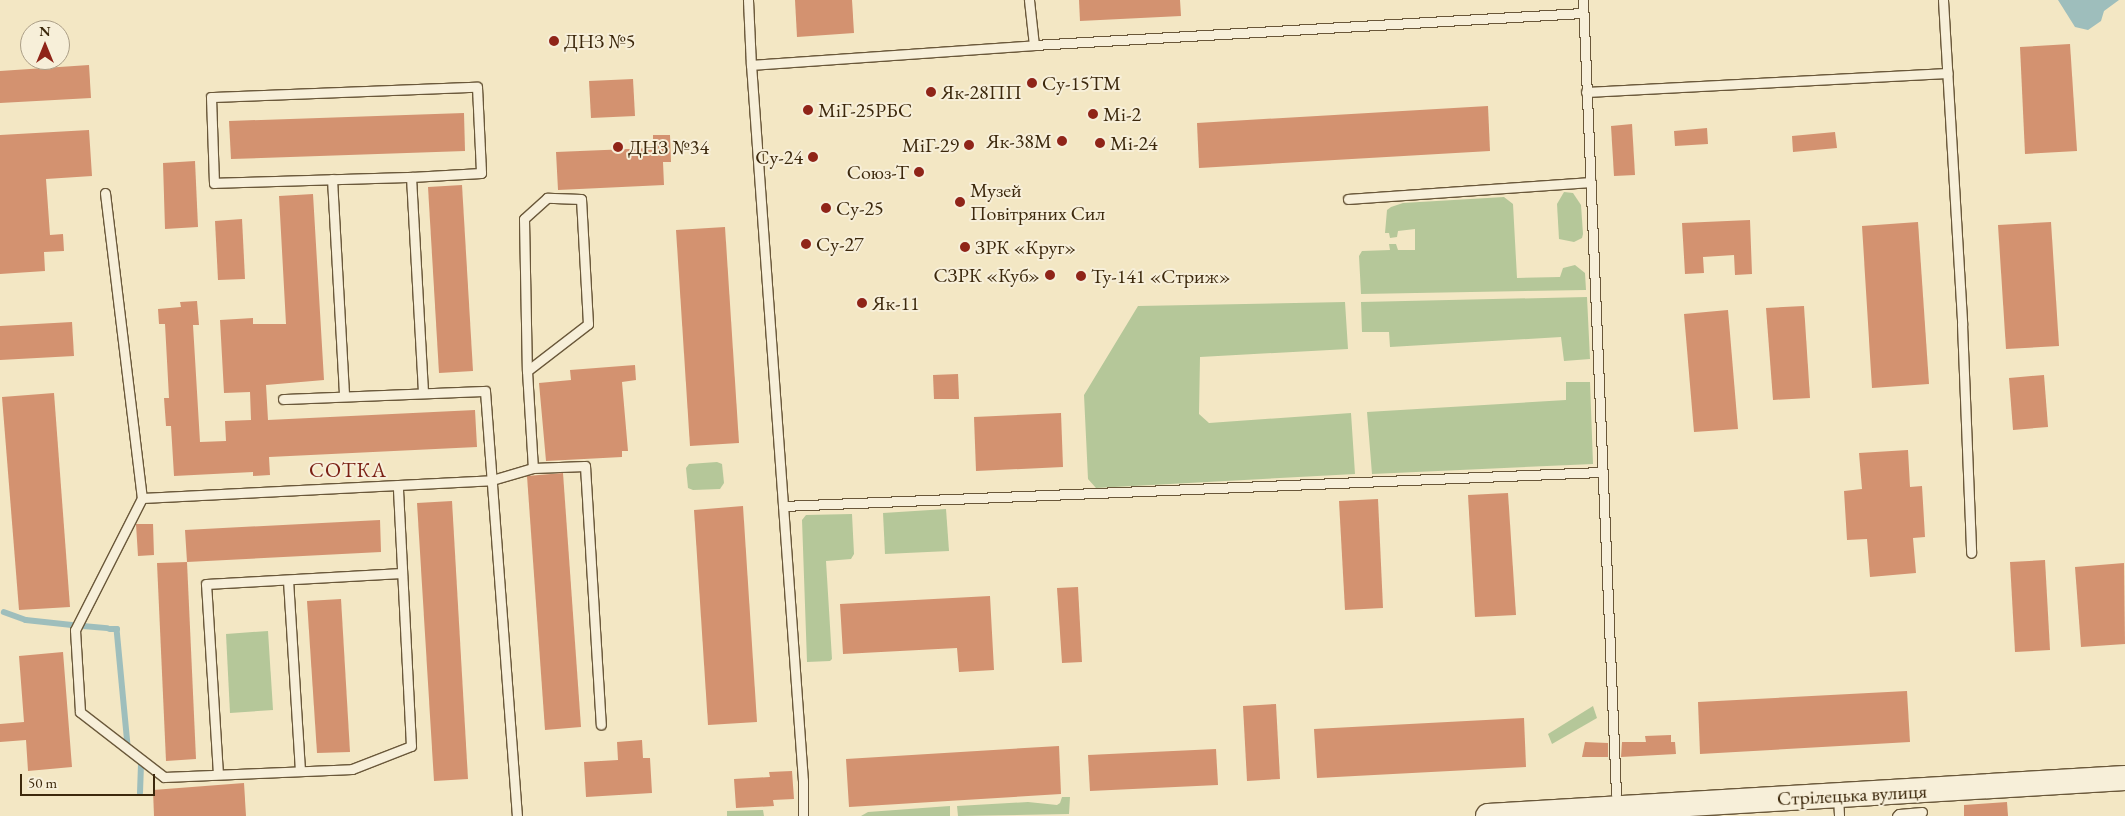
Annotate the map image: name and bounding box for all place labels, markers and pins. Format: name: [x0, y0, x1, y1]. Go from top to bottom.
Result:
place label: ДНЗ №5: [564, 29, 635, 53]
marker: ДНЗ №5: [548, 35, 560, 47]
place label: Су-15ТМ: [1042, 71, 1121, 95]
marker: Су-15ТМ: [1026, 77, 1038, 89]
place label: Як-28ПП: [941, 80, 1022, 104]
marker: Як-28ПП: [925, 86, 937, 98]
place label: МіГ-25РБС: [818, 98, 912, 122]
place label: Мі-2: [1103, 102, 1141, 126]
marker: МіГ-25РБС: [802, 104, 814, 116]
marker: Мі-2: [1087, 108, 1099, 120]
place label: Як-38М: [986, 129, 1052, 153]
place label: Мі-24: [1110, 131, 1158, 155]
place label: МіГ-29: [902, 133, 959, 157]
place label: ДНЗ №34: [628, 135, 709, 159]
marker: Як-38М: [1056, 135, 1068, 147]
marker: Мі-24: [1094, 137, 1106, 149]
marker: МіГ-29: [963, 139, 975, 151]
marker: ДНЗ №34: [612, 141, 624, 153]
place label: Су-24: [755, 145, 803, 169]
marker: Су-24: [807, 151, 819, 163]
place label: Союз-Т: [847, 160, 909, 184]
marker: Союз-Т: [913, 166, 925, 178]
place label: Музей Повітряних Сил: [970, 178, 1105, 225]
place label: Су-25: [836, 196, 884, 220]
marker: Музей Повітряних Сил: [954, 196, 966, 208]
marker: Су-25: [820, 202, 832, 214]
place label: Су-27: [816, 232, 864, 256]
place label: ЗРК «Круг»: [975, 235, 1076, 259]
marker: Су-27: [800, 238, 812, 250]
marker: ЗРК «Круг»: [959, 241, 971, 253]
place label: СЗРК «Куб»: [933, 263, 1040, 287]
place label: Ту-141 «Стриж»: [1091, 264, 1231, 288]
marker: СЗРК «Куб»: [1044, 269, 1056, 281]
marker: Ту-141 «Стриж»: [1075, 270, 1087, 282]
place label: Як-11: [872, 291, 920, 315]
marker: Як-11: [856, 297, 868, 309]

